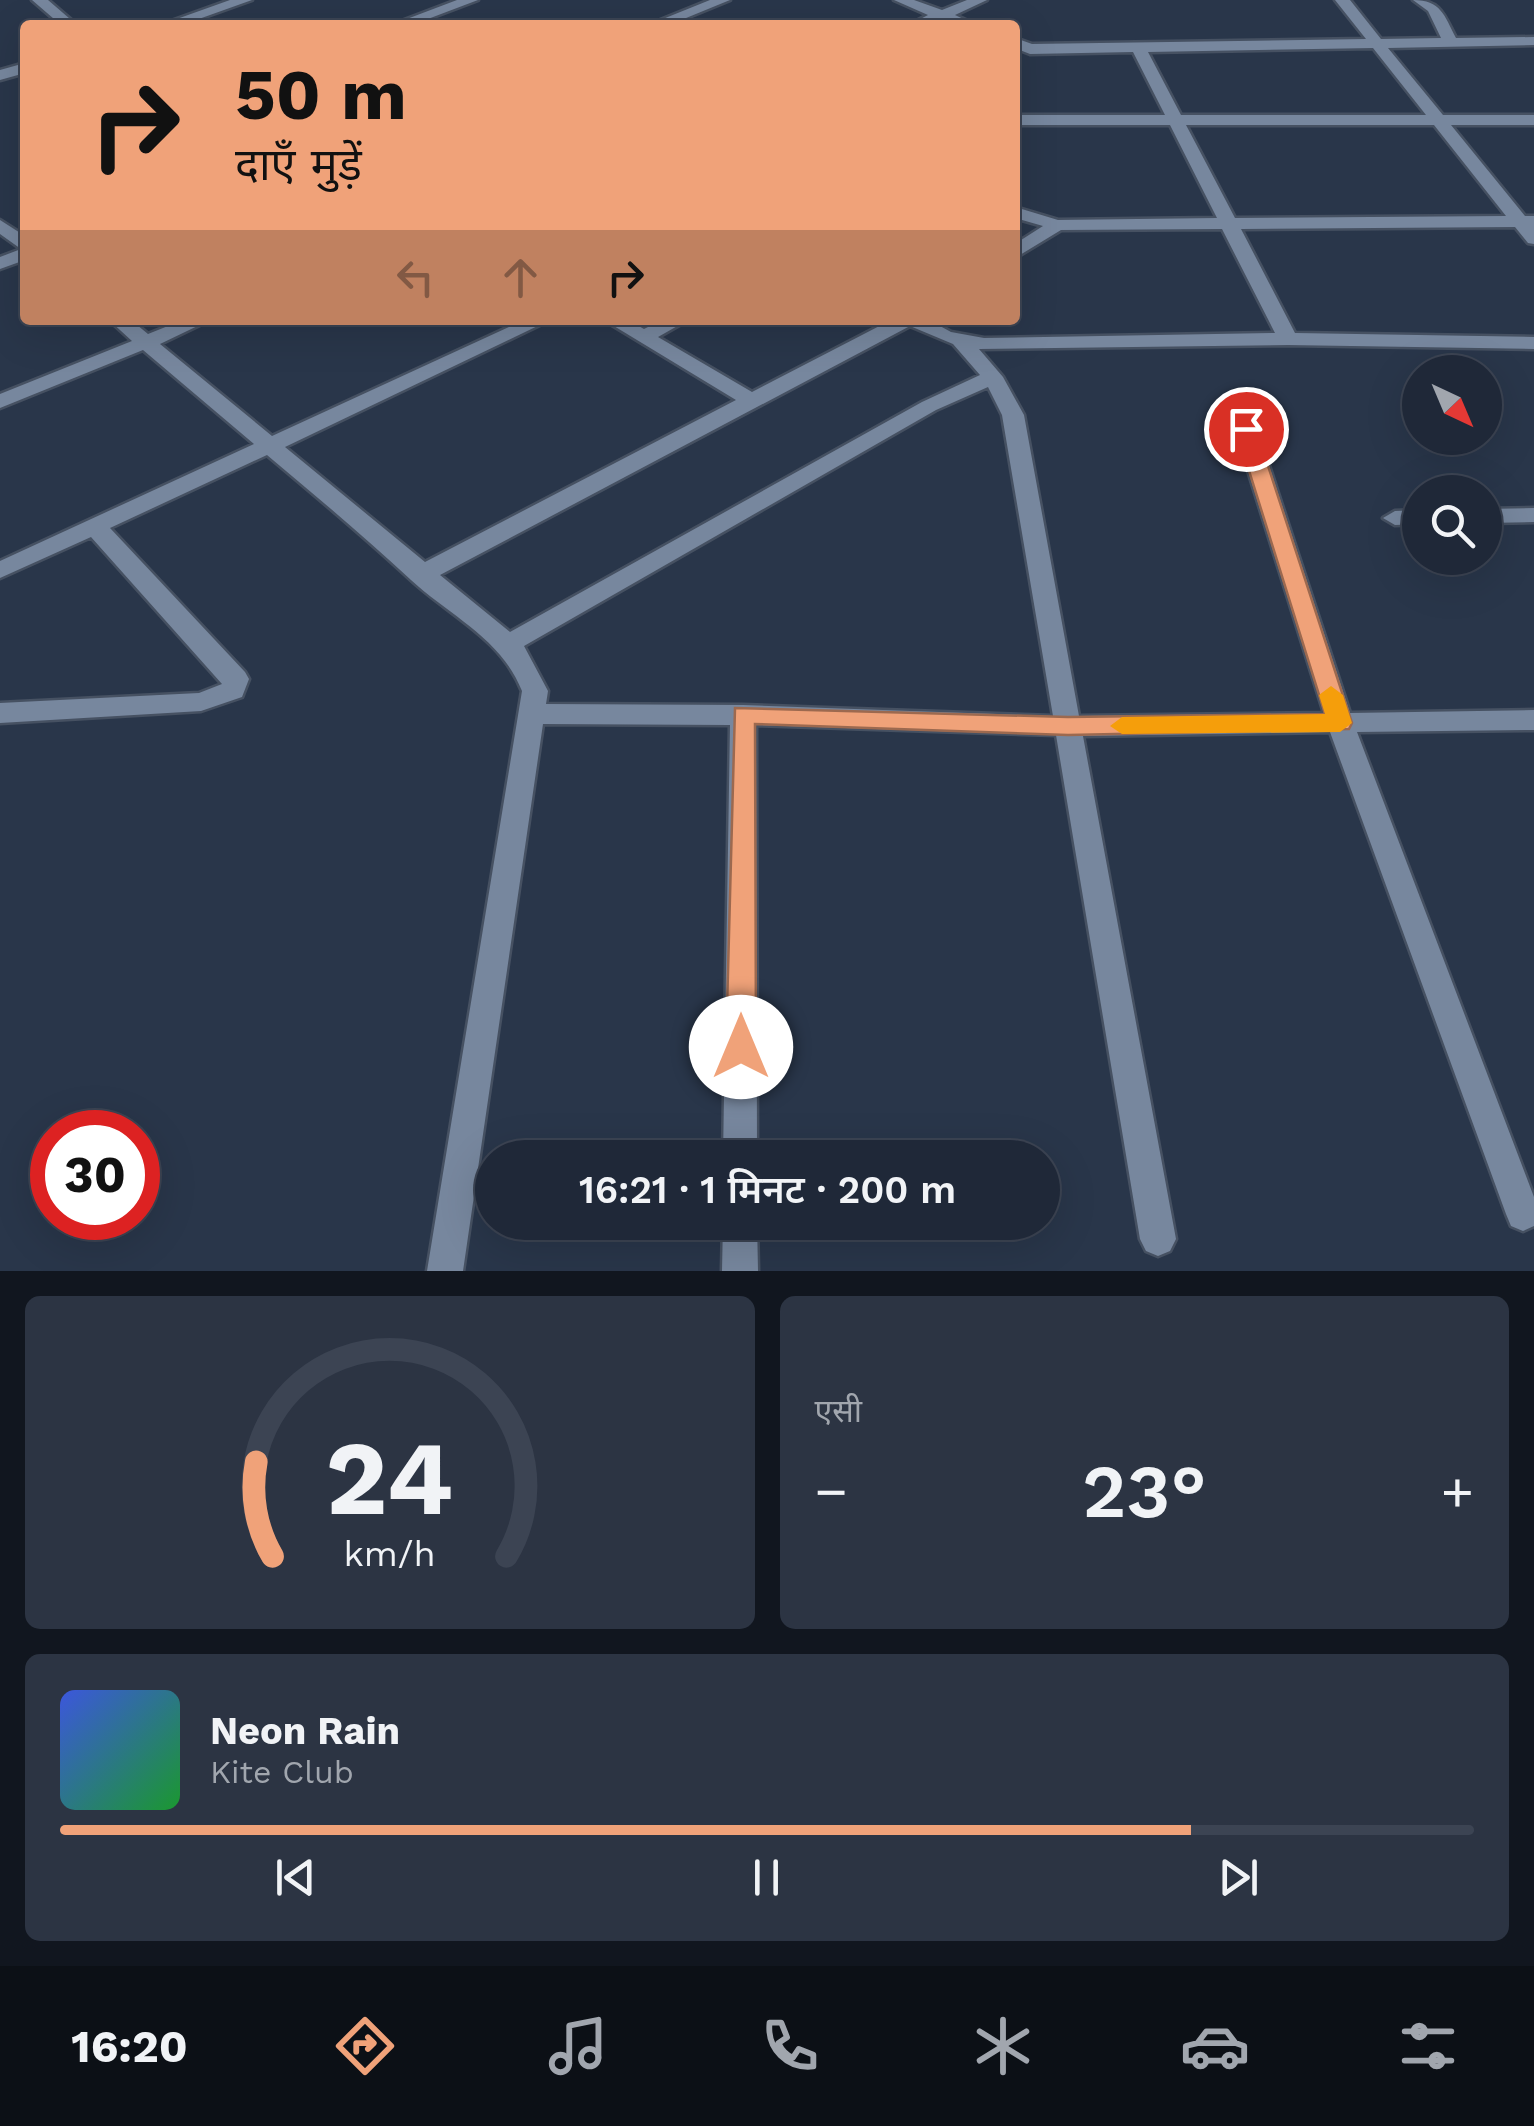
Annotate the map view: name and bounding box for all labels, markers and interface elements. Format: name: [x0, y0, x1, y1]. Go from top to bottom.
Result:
text: 50 m: [235, 54, 407, 136]
icon: right: [70, 60, 200, 190]
text: दाएँ मुड़ें: [235, 138, 362, 191]
icon: left: [388, 250, 443, 305]
icon: ahead: [493, 250, 548, 305]
icon: right: [598, 250, 653, 305]
north arrow: [1402, 355, 1502, 455]
map controls: [1402, 355, 1502, 575]
pin: [1204, 387, 1289, 472]
icon: arrive: [1219, 402, 1274, 457]
button: search: [1402, 475, 1502, 575]
position arrow: [689, 995, 793, 1099]
speed limit sign: 30: [30, 1110, 160, 1240]
text: 16:21 · 1 मिनट · 200 m: [579, 1168, 956, 1212]
text: एसी: [815, 1392, 862, 1430]
text: 24: [326, 1417, 454, 1539]
text: 23°: [1082, 1447, 1207, 1535]
text: −: [815, 1459, 848, 1523]
text: +: [1441, 1459, 1474, 1523]
text: km/h: [344, 1533, 436, 1575]
text: Neon Rain: [210, 1709, 400, 1753]
text: Kite Club: [210, 1753, 354, 1791]
icon: previous: [268, 1850, 323, 1905]
icon: pause: [739, 1850, 794, 1905]
icon: next: [1211, 1850, 1266, 1905]
icon: directions: [330, 2011, 400, 2081]
icon: music: [543, 2011, 613, 2081]
icon: phone: [755, 2011, 825, 2081]
icon: climate: [968, 2011, 1038, 2081]
icon: car: [1180, 2011, 1250, 2081]
icon: filters: [1393, 2011, 1463, 2081]
text: 16:20: [71, 2020, 188, 2073]

